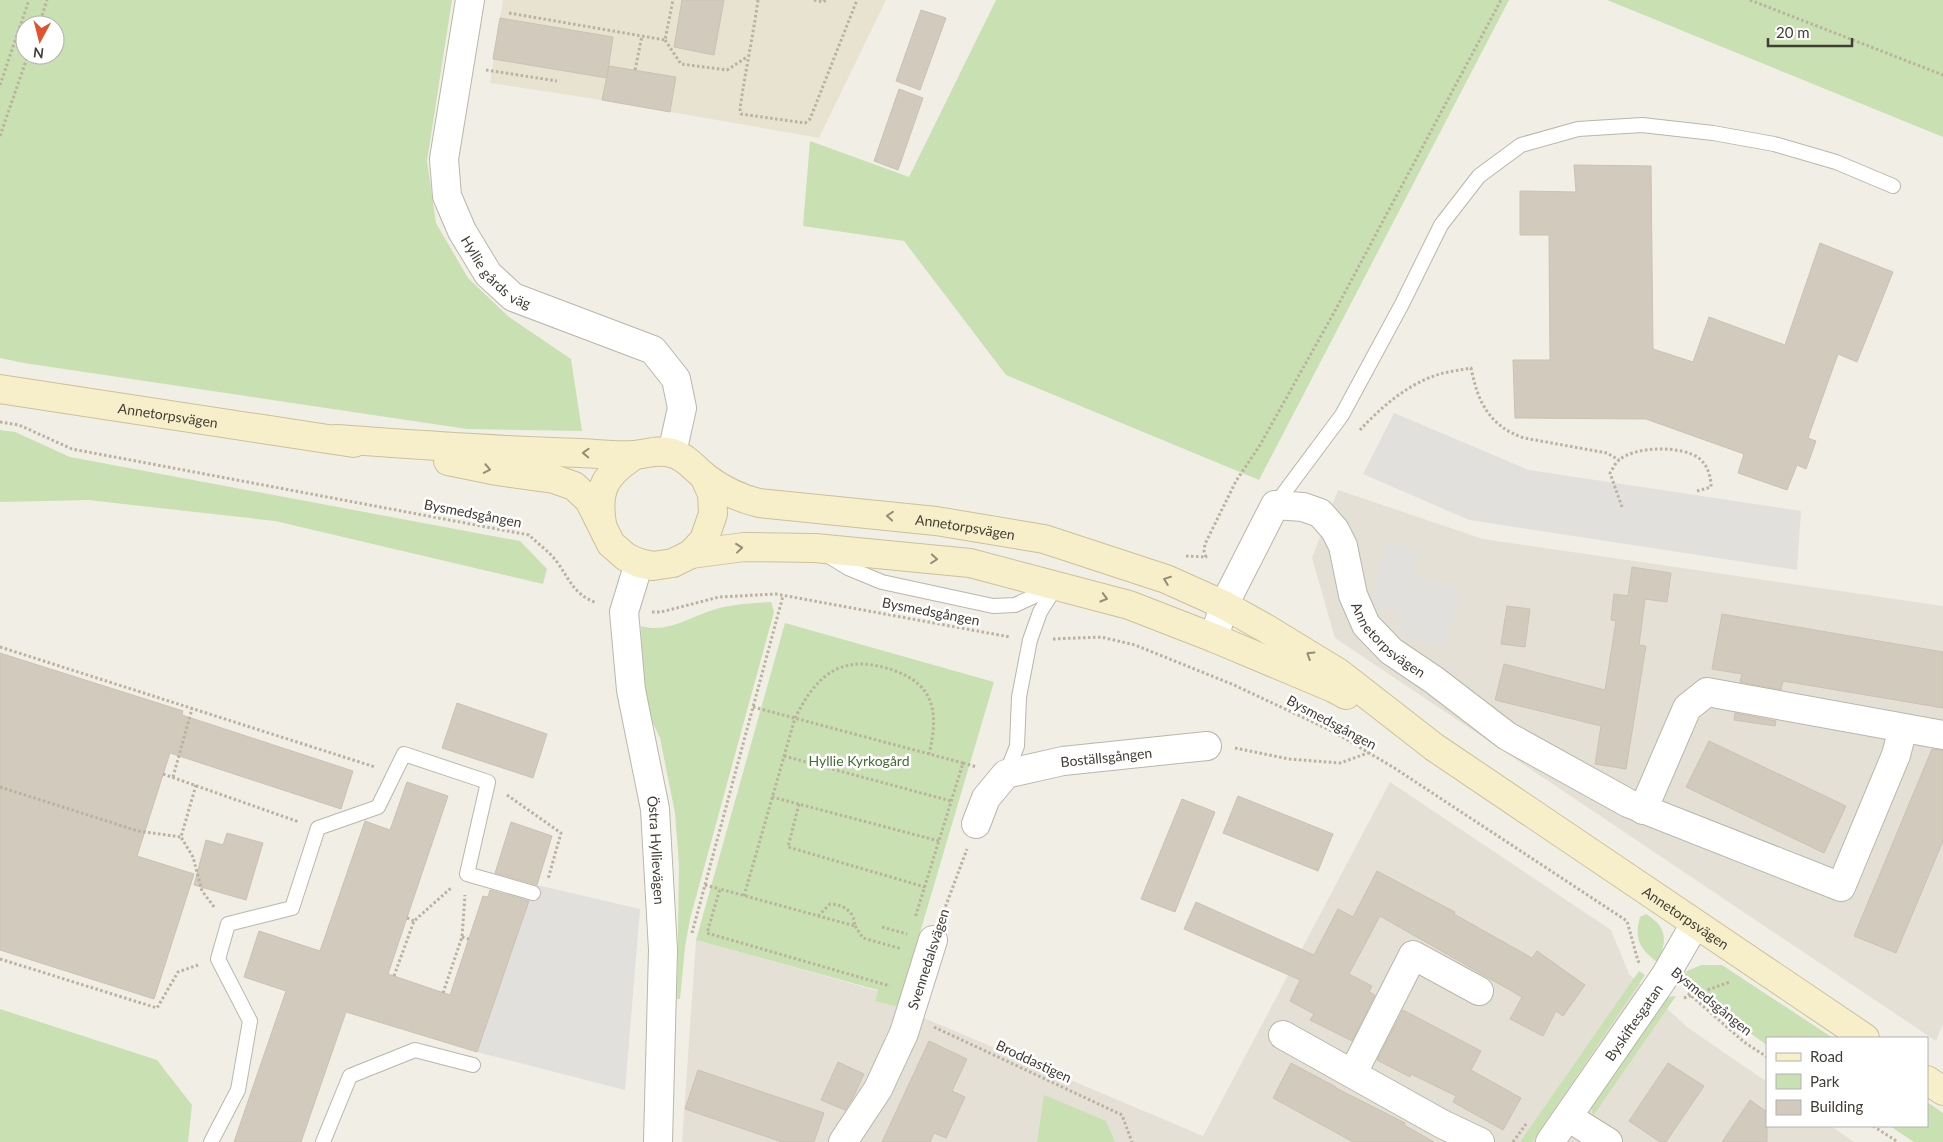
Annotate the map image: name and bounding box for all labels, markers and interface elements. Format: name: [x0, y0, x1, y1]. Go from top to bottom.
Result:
north arrow: [15, 15, 65, 65]
scale bar: [1768, 15, 1852, 47]
text: 20 m: [1776, 23, 1810, 41]
text: N: [32, 44, 45, 62]
street label: Hyllie gårds väg: [458, 232, 533, 312]
street label: Annetorpsvägen: [117, 399, 219, 431]
one-way arrow: [582, 448, 590, 459]
one-way arrow: [482, 463, 491, 473]
street label: Bysmedsgången: [423, 495, 523, 531]
street label: Annetorpsvägen: [915, 510, 1016, 543]
one-way arrow: [886, 511, 894, 522]
one-way arrow: [736, 543, 744, 554]
one-way arrow: [930, 553, 938, 564]
one-way arrow: [1163, 576, 1172, 586]
one-way arrow: [1100, 592, 1109, 603]
street label: Bysmedsgången: [881, 593, 981, 629]
street label: Annetorpsvägen: [1348, 599, 1429, 681]
one-way arrow: [1307, 652, 1316, 661]
street label: Bysmedsgången: [1284, 691, 1380, 753]
street label: Boställsgången: [1060, 743, 1153, 770]
park label: Hyllie Kyrkogård: [808, 752, 910, 769]
street label: Östra Hyllievägen: [644, 794, 669, 905]
street label: Annetorpsvägen: [1640, 882, 1733, 952]
street label: Svennedalsvägen: [904, 906, 952, 1012]
street label: Bysmedsgången: [1668, 963, 1756, 1039]
street label: Byskiftesgatan: [1601, 980, 1666, 1064]
street label: Broddastigen: [994, 1036, 1074, 1086]
legend: [1766, 1037, 1928, 1127]
text: Road: [1810, 1047, 1843, 1065]
text: Park: [1810, 1072, 1840, 1090]
text: Building: [1810, 1097, 1863, 1115]

